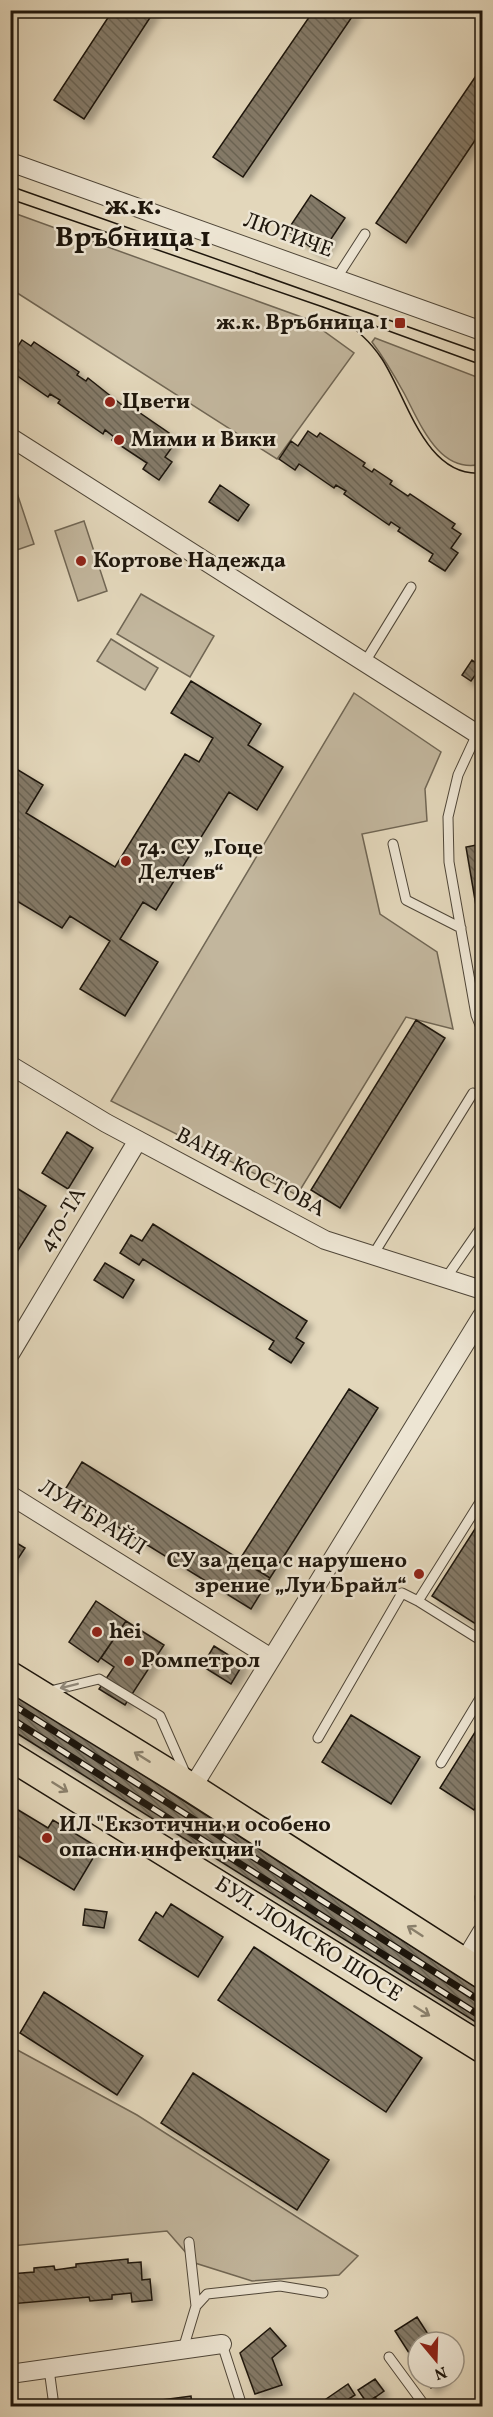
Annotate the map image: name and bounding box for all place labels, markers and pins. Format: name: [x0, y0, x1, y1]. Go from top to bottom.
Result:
place label: ж.к. Връбница 1: [216, 308, 388, 339]
marker: ж.к. Връбница 1: [393, 316, 407, 330]
place label: Цвети: [122, 387, 190, 418]
marker: Цвети: [103, 395, 117, 409]
place label: Мими и Вики: [131, 425, 276, 456]
marker: Мими и Вики: [112, 433, 126, 447]
place label: Кортове Надежда: [93, 546, 286, 577]
marker: Кортове Надежда: [74, 554, 88, 568]
place label: 74. СУ „Гоце Делчев“: [138, 833, 263, 889]
marker: 74. СУ „Гоце Делчев“: [119, 854, 133, 868]
place label: СУ за деца с нарушено зрение „Луи Брайл“: [167, 1546, 407, 1602]
marker: СУ за деца с нарушено зрение „Луи Брайл“: [412, 1567, 426, 1581]
place label: hei: [109, 1617, 142, 1648]
marker: hei: [90, 1625, 104, 1639]
place label: Ромпетрол: [141, 1646, 260, 1677]
marker: Ромпетрол: [122, 1654, 136, 1668]
place label: ИЛ "Екзотични и особено опасни инфекции": [59, 1810, 331, 1866]
marker: ИЛ "Екзотични и особено опасни инфекции": [40, 1831, 54, 1845]

